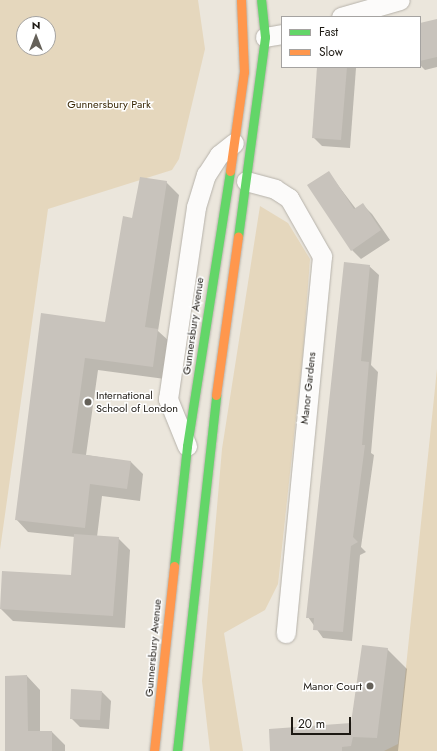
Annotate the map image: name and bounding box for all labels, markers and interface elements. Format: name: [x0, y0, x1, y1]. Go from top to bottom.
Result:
north arrow: [16, 16, 56, 56]
legend: [281, 16, 421, 68]
text: N: [32, 17, 40, 33]
text: Fast: [319, 23, 338, 41]
text: Slow: [319, 43, 343, 61]
park label: Gunnersbury Park: [67, 97, 151, 111]
street label: Gunnersbury Avenue: [180, 276, 206, 376]
street label: Manor Gardens: [298, 351, 318, 425]
place label: International School of London: [96, 389, 178, 415]
marker: International School of London: [83, 397, 93, 407]
street label: Gunnersbury Avenue: [142, 598, 164, 698]
place label: Manor Court: [303, 679, 362, 693]
marker: Manor Court: [365, 681, 375, 691]
scale bar: [293, 709, 353, 735]
text: 20 m: [298, 715, 325, 733]

